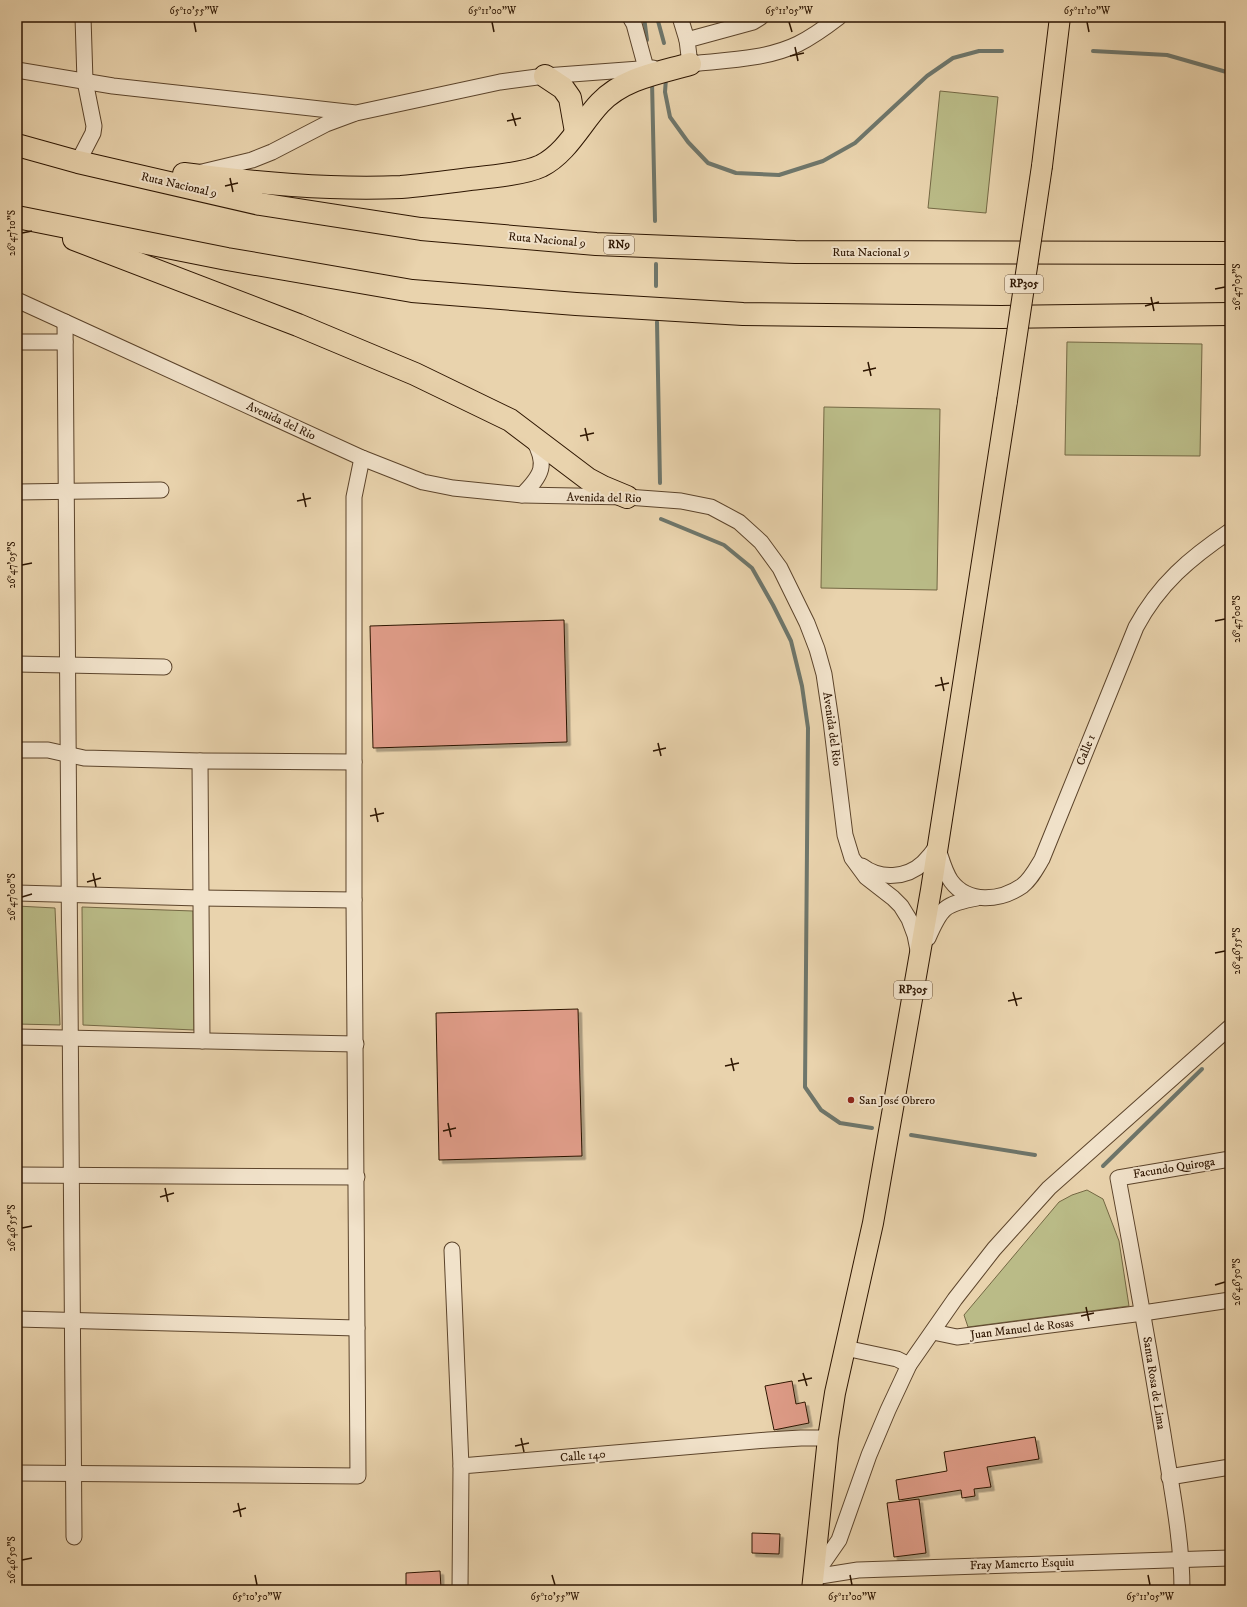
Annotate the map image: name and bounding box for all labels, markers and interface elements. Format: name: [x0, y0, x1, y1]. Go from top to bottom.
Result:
text: 65°10'55"W: [169, 5, 219, 17]
text: 65°11'00"W: [468, 5, 517, 17]
text: 65°11'05"W: [765, 5, 814, 17]
text: 65°11'10"W: [1064, 5, 1111, 17]
street label: Ruta Nacional 9: [140, 169, 218, 201]
text: 26°47'10"S: [6, 210, 18, 256]
street label: Ruta Nacional 9: [508, 229, 586, 251]
road number: RN9: [604, 236, 634, 254]
street label: Ruta Nacional 9: [832, 245, 910, 260]
text: 26°47'05"S: [1231, 263, 1243, 311]
road number: RP305: [1005, 275, 1043, 293]
street label: Avenida del Rio: [244, 398, 318, 444]
street label: Avenida del Rio: [567, 490, 642, 506]
text: 26°47'05"S: [6, 541, 18, 589]
text: 26°47'00"S: [1231, 595, 1243, 643]
street label: Avenida del Rio: [819, 691, 845, 767]
street label: Calle 1: [1073, 732, 1099, 768]
text: 26°47'00"S: [6, 873, 18, 921]
text: 26°46'55"S: [1231, 928, 1243, 975]
road number: RP305: [894, 981, 932, 999]
place label: San José Obrero: [859, 1093, 935, 1108]
marker: San José Obrero: [846, 1095, 856, 1105]
street label: Facundo Quiroga: [1132, 1154, 1217, 1182]
text: 26°46'55"S: [6, 1205, 18, 1252]
text: 26°46'50"S: [1231, 1258, 1243, 1306]
street label: Juan Manuel de Rosas: [969, 1315, 1074, 1343]
street label: Santa Rosa de Lima: [1139, 1335, 1169, 1431]
street label: Calle 140: [560, 1447, 606, 1465]
text: 26°46'50"S: [6, 1536, 18, 1584]
street label: Fray Mamerto Esquiu: [970, 1555, 1075, 1573]
text: 65°10'50"W: [232, 1591, 283, 1603]
text: 65°10'55"W: [530, 1591, 580, 1603]
text: 65°11'00"W: [828, 1591, 877, 1603]
text: 65°11'05"W: [1126, 1591, 1175, 1603]

